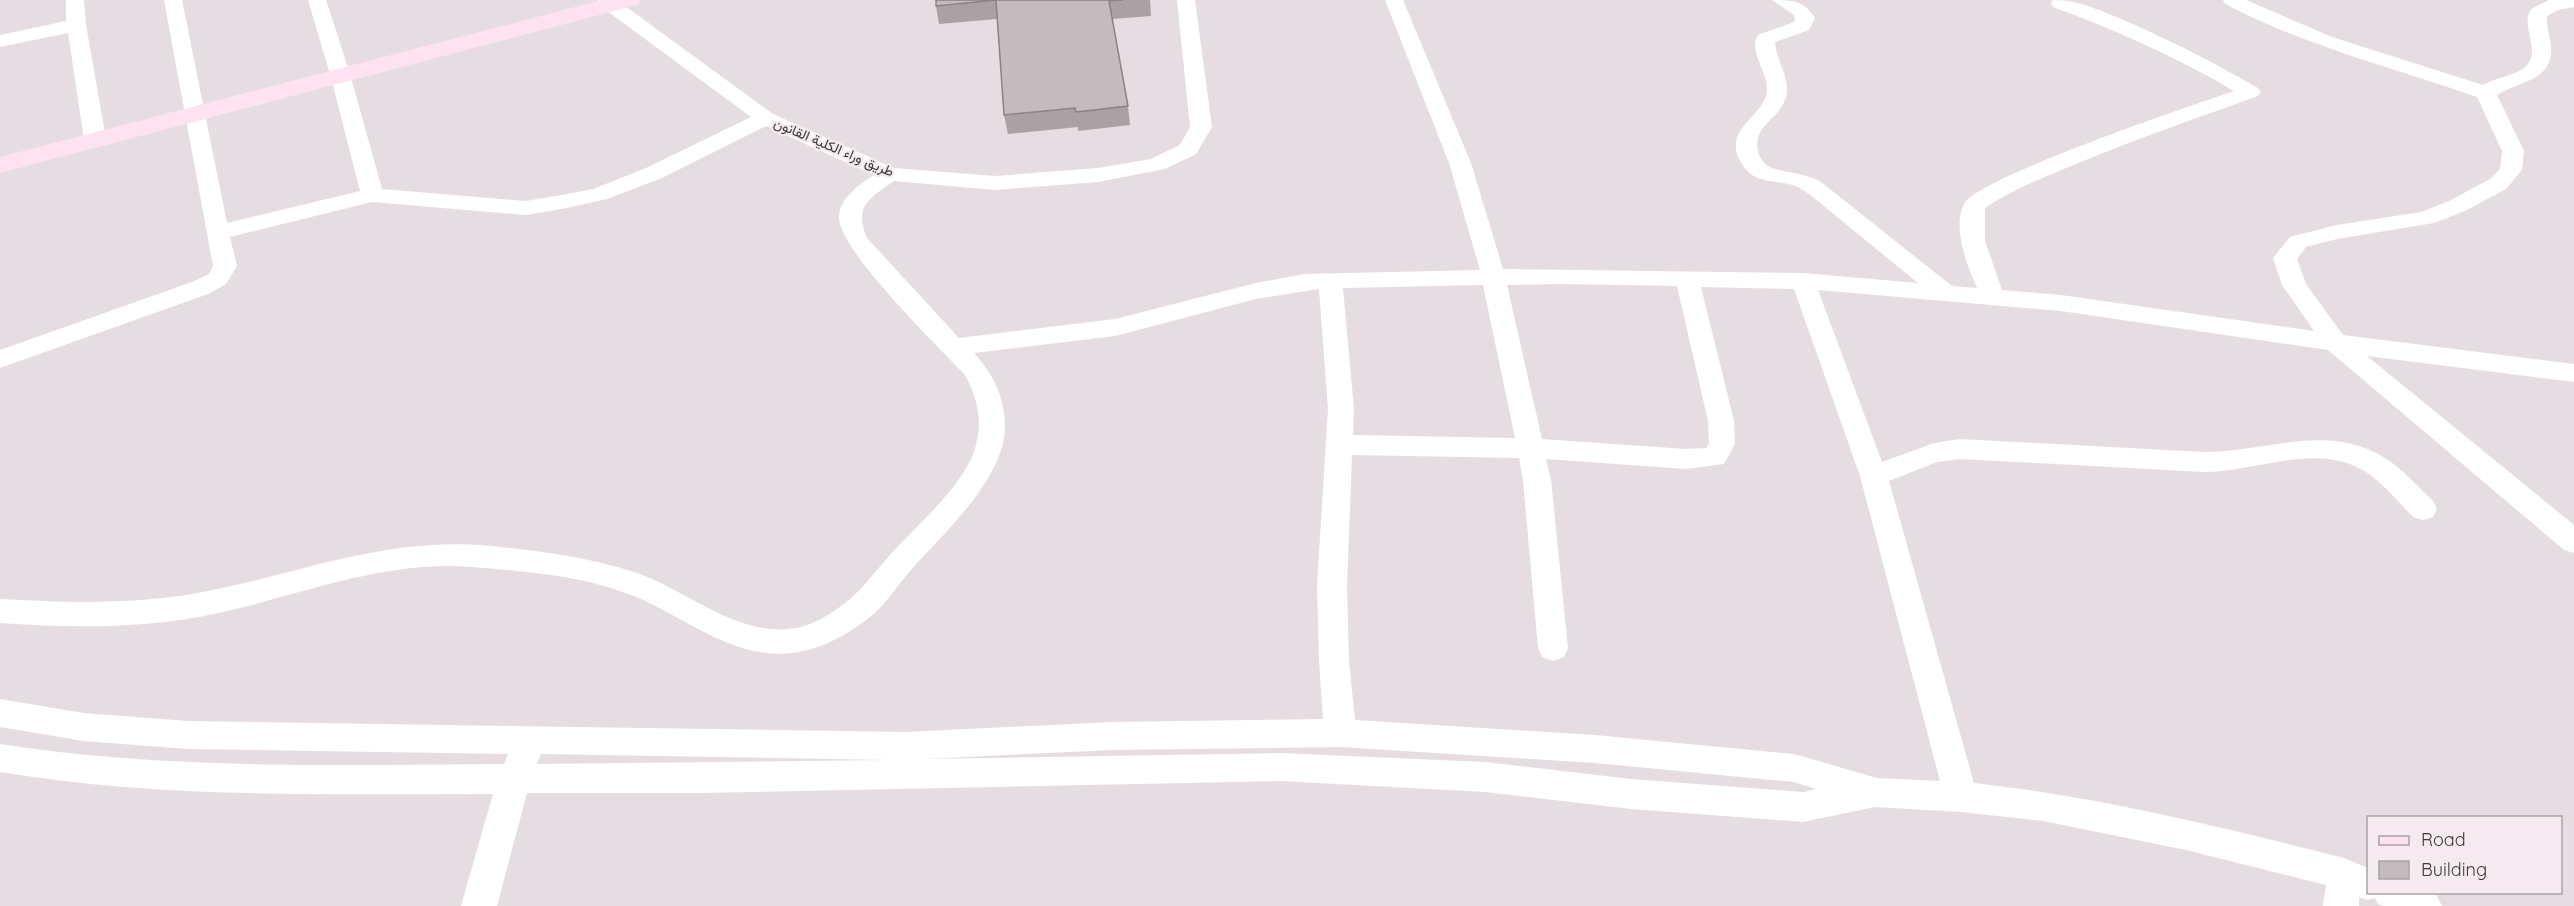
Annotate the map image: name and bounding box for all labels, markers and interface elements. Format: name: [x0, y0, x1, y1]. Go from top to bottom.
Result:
street label: طريق وراء الكلية القانون: [771, 114, 897, 180]
legend: [2367, 816, 2562, 894]
text: Road: [2421, 828, 2466, 851]
text: Building: [2421, 858, 2487, 881]

